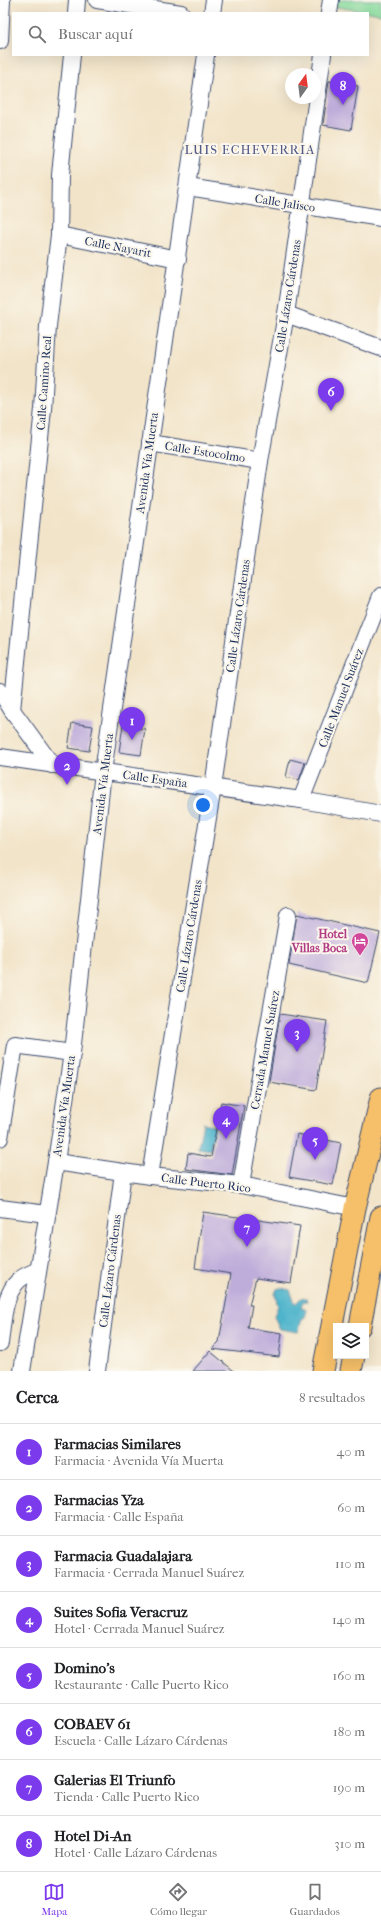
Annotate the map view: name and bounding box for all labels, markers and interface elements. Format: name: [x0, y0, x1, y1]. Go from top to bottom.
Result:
search box: [12, 12, 369, 56]
icon: search: [26, 23, 48, 45]
text: Buscar aquí: [58, 25, 133, 43]
north arrow: [285, 68, 321, 104]
pin: 8: [330, 72, 356, 105]
district label: LUIS ECHEVERRIA: [185, 142, 315, 157]
street label: Calle Jalisco: [254, 191, 316, 215]
street label: Calle Nayarit: [84, 234, 153, 260]
street label: Calle Lázaro Cárdenas: [272, 238, 304, 353]
street label: Calle Camino Real: [34, 335, 54, 431]
pin: 6: [318, 378, 344, 411]
street label: Avenida Vía Muerta: [133, 411, 161, 515]
street label: Calle Estocolmo: [164, 439, 246, 465]
street label: Calle Lázaro Cárdenas: [223, 558, 253, 673]
street label: Calle Manuel Suárez: [316, 646, 367, 750]
pin: 1: [119, 707, 145, 740]
street label: Avenida Vía Muerta: [90, 732, 116, 836]
pin: 2: [54, 752, 80, 785]
street label: Calle España: [122, 768, 189, 791]
your location: [193, 795, 213, 815]
street label: Calle Lázaro Cárdenas: [173, 878, 205, 993]
place label: Hotel Villas Boca: [291, 927, 348, 955]
hotel icon: Hotel Villas Boca: [350, 931, 370, 956]
street label: Cerrada Manuel Suárez: [248, 988, 283, 1111]
pin: 3: [284, 1019, 310, 1052]
street label: Avenida Vía Muerta: [50, 1054, 78, 1158]
pin: 4: [213, 1106, 239, 1139]
pin: 5: [302, 1127, 328, 1160]
street label: Calle Puerto Rico: [160, 1171, 252, 1195]
street label: Calle Lázaro Cárdenas: [96, 1213, 124, 1328]
pin: 7: [234, 1214, 260, 1247]
map controls: [333, 1323, 369, 1359]
button: layers: [333, 1323, 369, 1359]
text: Cerca: [16, 1387, 58, 1407]
text: 8 resultados: [299, 1390, 365, 1405]
text: Farmacias Similares: [54, 1435, 181, 1453]
text: 1: [27, 1444, 31, 1459]
text: 40 m: [337, 1444, 365, 1459]
text: Farmacia · Avenida Vía Muerta: [54, 1453, 224, 1468]
text: Farmacias Yza: [54, 1491, 144, 1509]
text: 2: [26, 1500, 32, 1515]
text: 60 m: [337, 1500, 365, 1515]
text: Farmacia · Calle España: [54, 1509, 183, 1524]
text: Farmacia Guadalajara: [54, 1547, 192, 1565]
text: 3: [26, 1556, 32, 1571]
text: 110 m: [335, 1556, 365, 1571]
text: Farmacia · Cerrada Manuel Suárez: [54, 1565, 244, 1580]
text: Suites Sofia Veracruz: [54, 1603, 188, 1621]
text: 4: [25, 1612, 33, 1627]
text: 140 m: [332, 1612, 365, 1627]
text: Hotel · Cerrada Manuel Suárez: [54, 1621, 225, 1636]
text: Domino's: [54, 1659, 115, 1677]
text: 5: [26, 1668, 32, 1683]
text: 160 m: [333, 1668, 365, 1683]
text: Restaurante · Calle Puerto Rico: [54, 1677, 228, 1692]
text: COBAEV 61: [54, 1715, 131, 1733]
text: 6: [25, 1724, 33, 1739]
text: 180 m: [333, 1724, 365, 1739]
text: Escuela · Calle Lázaro Cárdenas: [54, 1733, 228, 1748]
text: Galerias El Triunfo: [54, 1771, 175, 1789]
text: 7: [26, 1780, 32, 1795]
text: 190 m: [333, 1780, 365, 1795]
text: Tienda · Calle Puerto Rico: [54, 1789, 199, 1804]
text: Hotel Di-An: [54, 1827, 132, 1845]
text: 8: [26, 1836, 32, 1851]
text: 310 m: [334, 1836, 365, 1851]
text: Hotel · Calle Lázaro Cárdenas: [54, 1845, 217, 1860]
tab: Mapa: [41, 1881, 67, 1918]
tab: Cómo llegar: [150, 1881, 207, 1918]
tab: Guardados: [289, 1881, 340, 1918]

